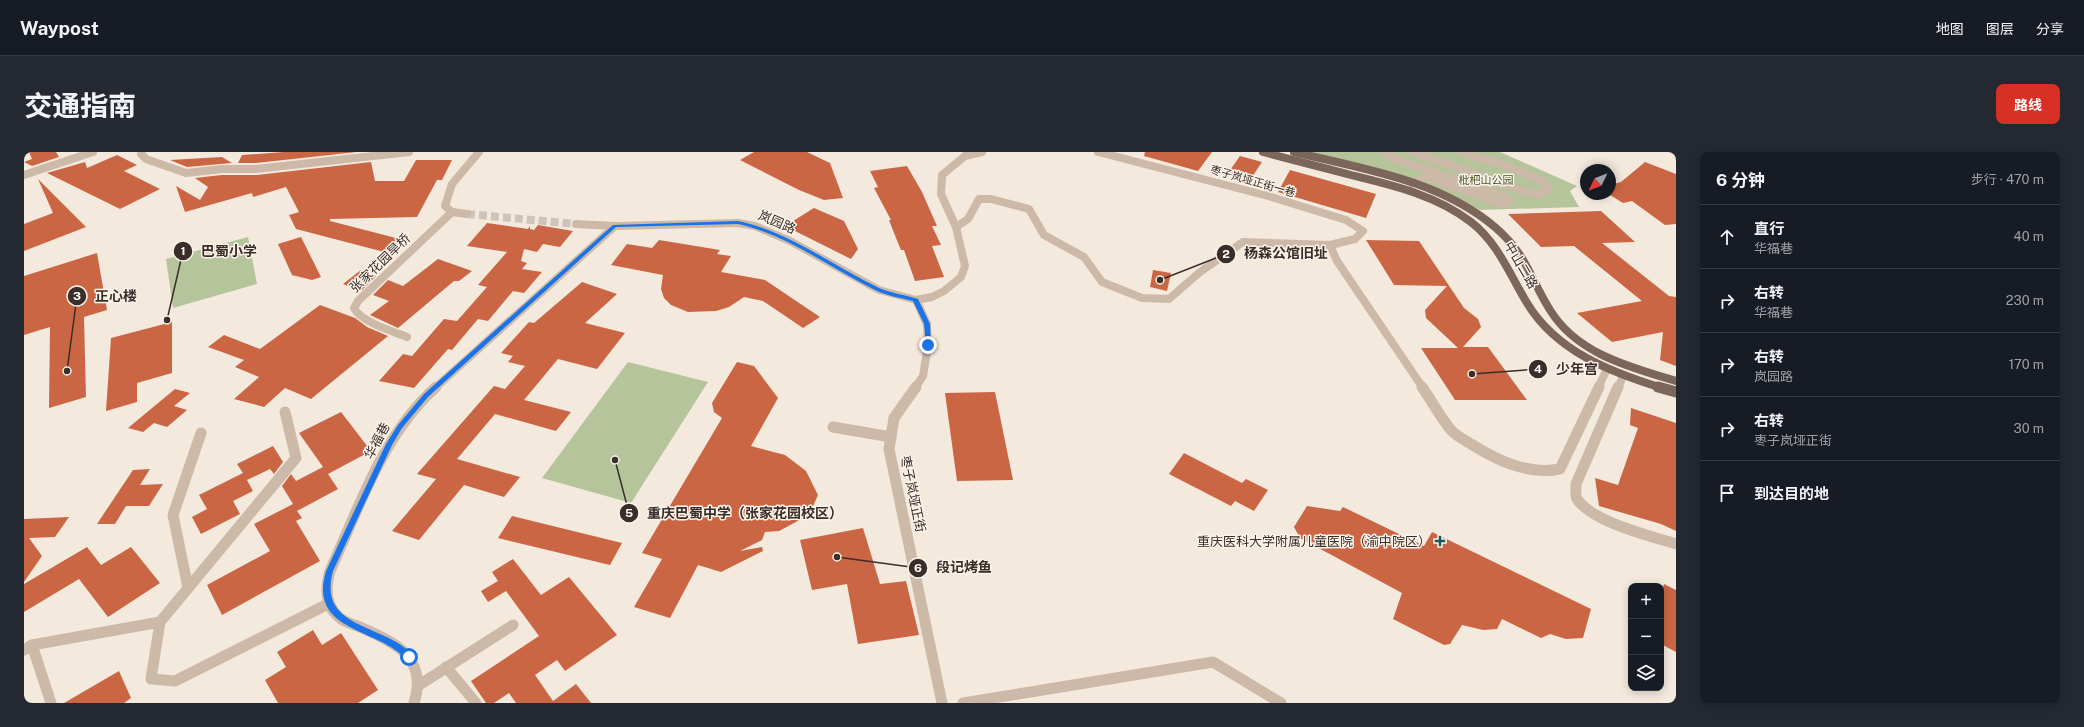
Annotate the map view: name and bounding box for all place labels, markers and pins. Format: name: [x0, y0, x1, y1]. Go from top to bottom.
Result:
callout: 巴蜀小学: [173, 238, 265, 264]
callout: 杨森公馆旧址: [1216, 241, 1336, 267]
callout: 正心楼: [67, 283, 145, 309]
callout: 少年宫: [1528, 356, 1606, 382]
callout: 重庆巴蜀中学（张家花园校区）: [619, 500, 851, 526]
place label: 重庆医科大学附属儿童医院（渝中院区）: [1197, 534, 1431, 549]
marker: 重庆医科大学附属儿童医院（渝中院区）: [1434, 535, 1446, 547]
callout: 段记烤鱼: [908, 555, 1000, 581]

